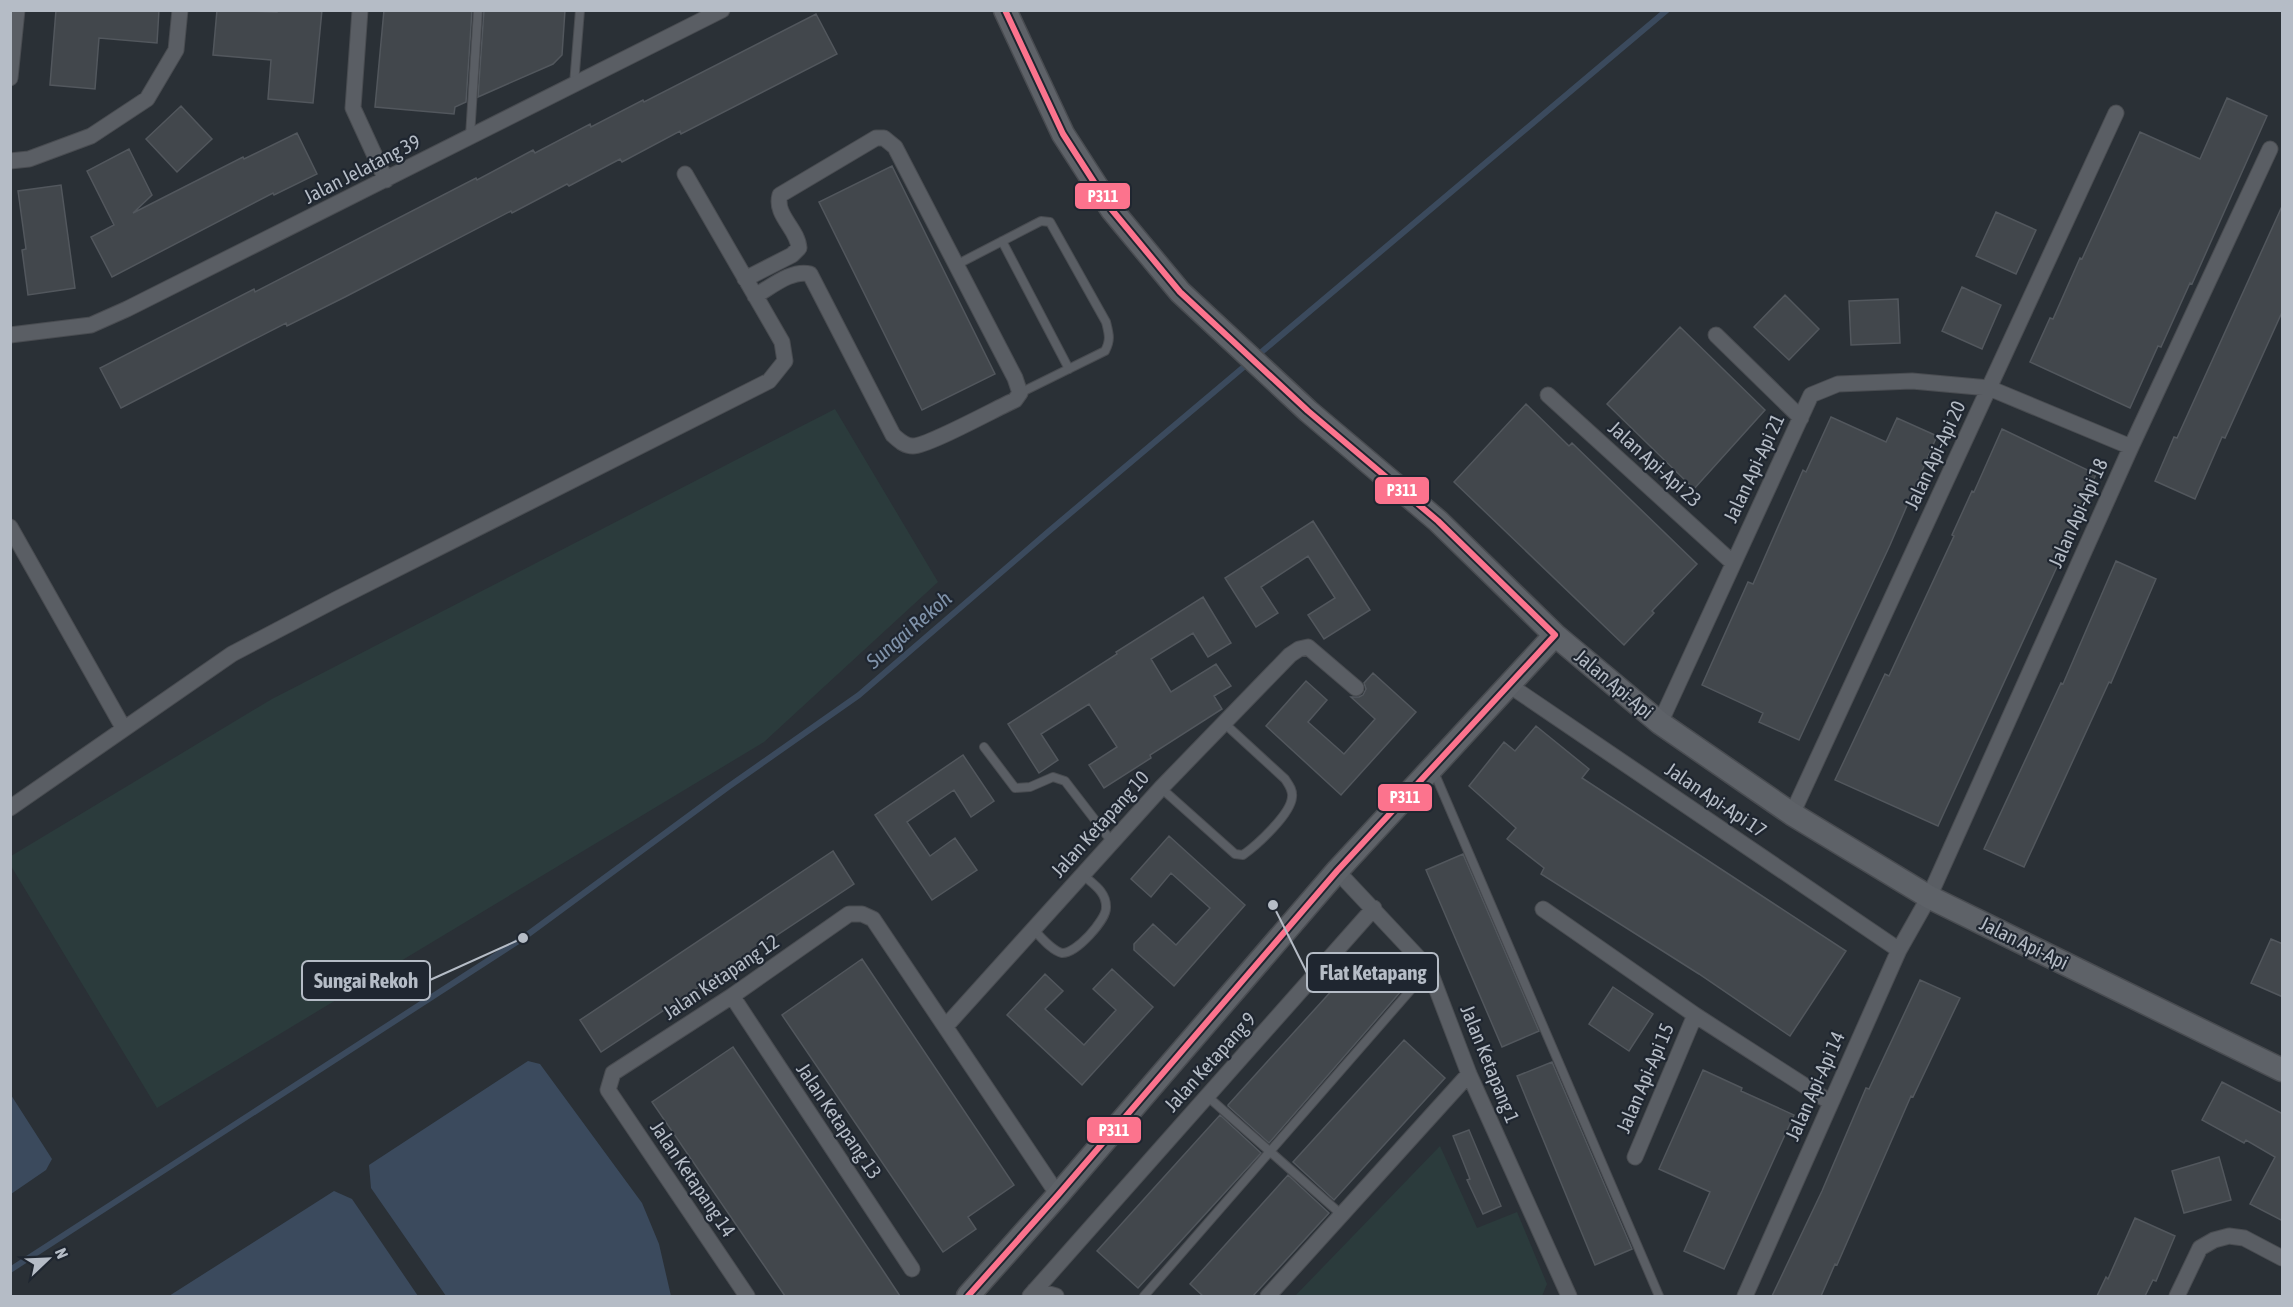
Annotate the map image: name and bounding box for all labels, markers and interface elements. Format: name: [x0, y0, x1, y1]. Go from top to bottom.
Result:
street label: Jalan Jelatang 39: [300, 129, 424, 208]
line badge: P311: [1074, 182, 1131, 210]
text: P311: [1088, 187, 1119, 205]
street label: Jalan Api-Api 20: [1899, 397, 1970, 513]
street label: Jalan Api-Api 21: [1718, 410, 1789, 526]
street label: Jalan Api-Api 23: [1604, 416, 1707, 511]
street label: Jalan Api-Api 18: [2043, 455, 2112, 571]
line badge: P311: [1374, 476, 1430, 505]
text: P311: [1387, 481, 1418, 499]
water label: Sungai Rekoh: [860, 586, 956, 673]
street label: Jalan Api-Api: [1570, 644, 1658, 723]
street label: Jalan Api-Api 17: [1661, 757, 1771, 842]
street label: Jalan Ketapang 10: [1046, 766, 1153, 881]
line badge: P311: [1377, 783, 1433, 812]
text: P311: [1390, 788, 1421, 806]
street label: Jalan Api-Api: [1976, 911, 2072, 974]
street label: Jalan Ketapang 12: [658, 929, 783, 1024]
callout: Flat Ketapang: [1307, 953, 1438, 992]
text: Flat Ketapang: [1320, 960, 1427, 984]
callout: Sungai Rekoh: [302, 961, 430, 1000]
text: Sungai Rekoh: [314, 968, 418, 992]
street label: Jalan Ketapang 1: [1456, 1001, 1525, 1126]
street label: Jalan Ketapang 9: [1159, 1007, 1260, 1116]
street label: Jalan Api-Api 15: [1611, 1019, 1678, 1136]
street label: Jalan Api-Api 14: [1780, 1028, 1849, 1144]
street label: Jalan Ketapang 13: [792, 1058, 887, 1183]
street label: Jalan Ketapang 14: [646, 1116, 741, 1241]
line badge: P311: [1086, 1116, 1142, 1144]
text: P311: [1099, 1121, 1130, 1139]
north arrow: [18, 1229, 78, 1289]
text: N: [52, 1245, 72, 1261]

